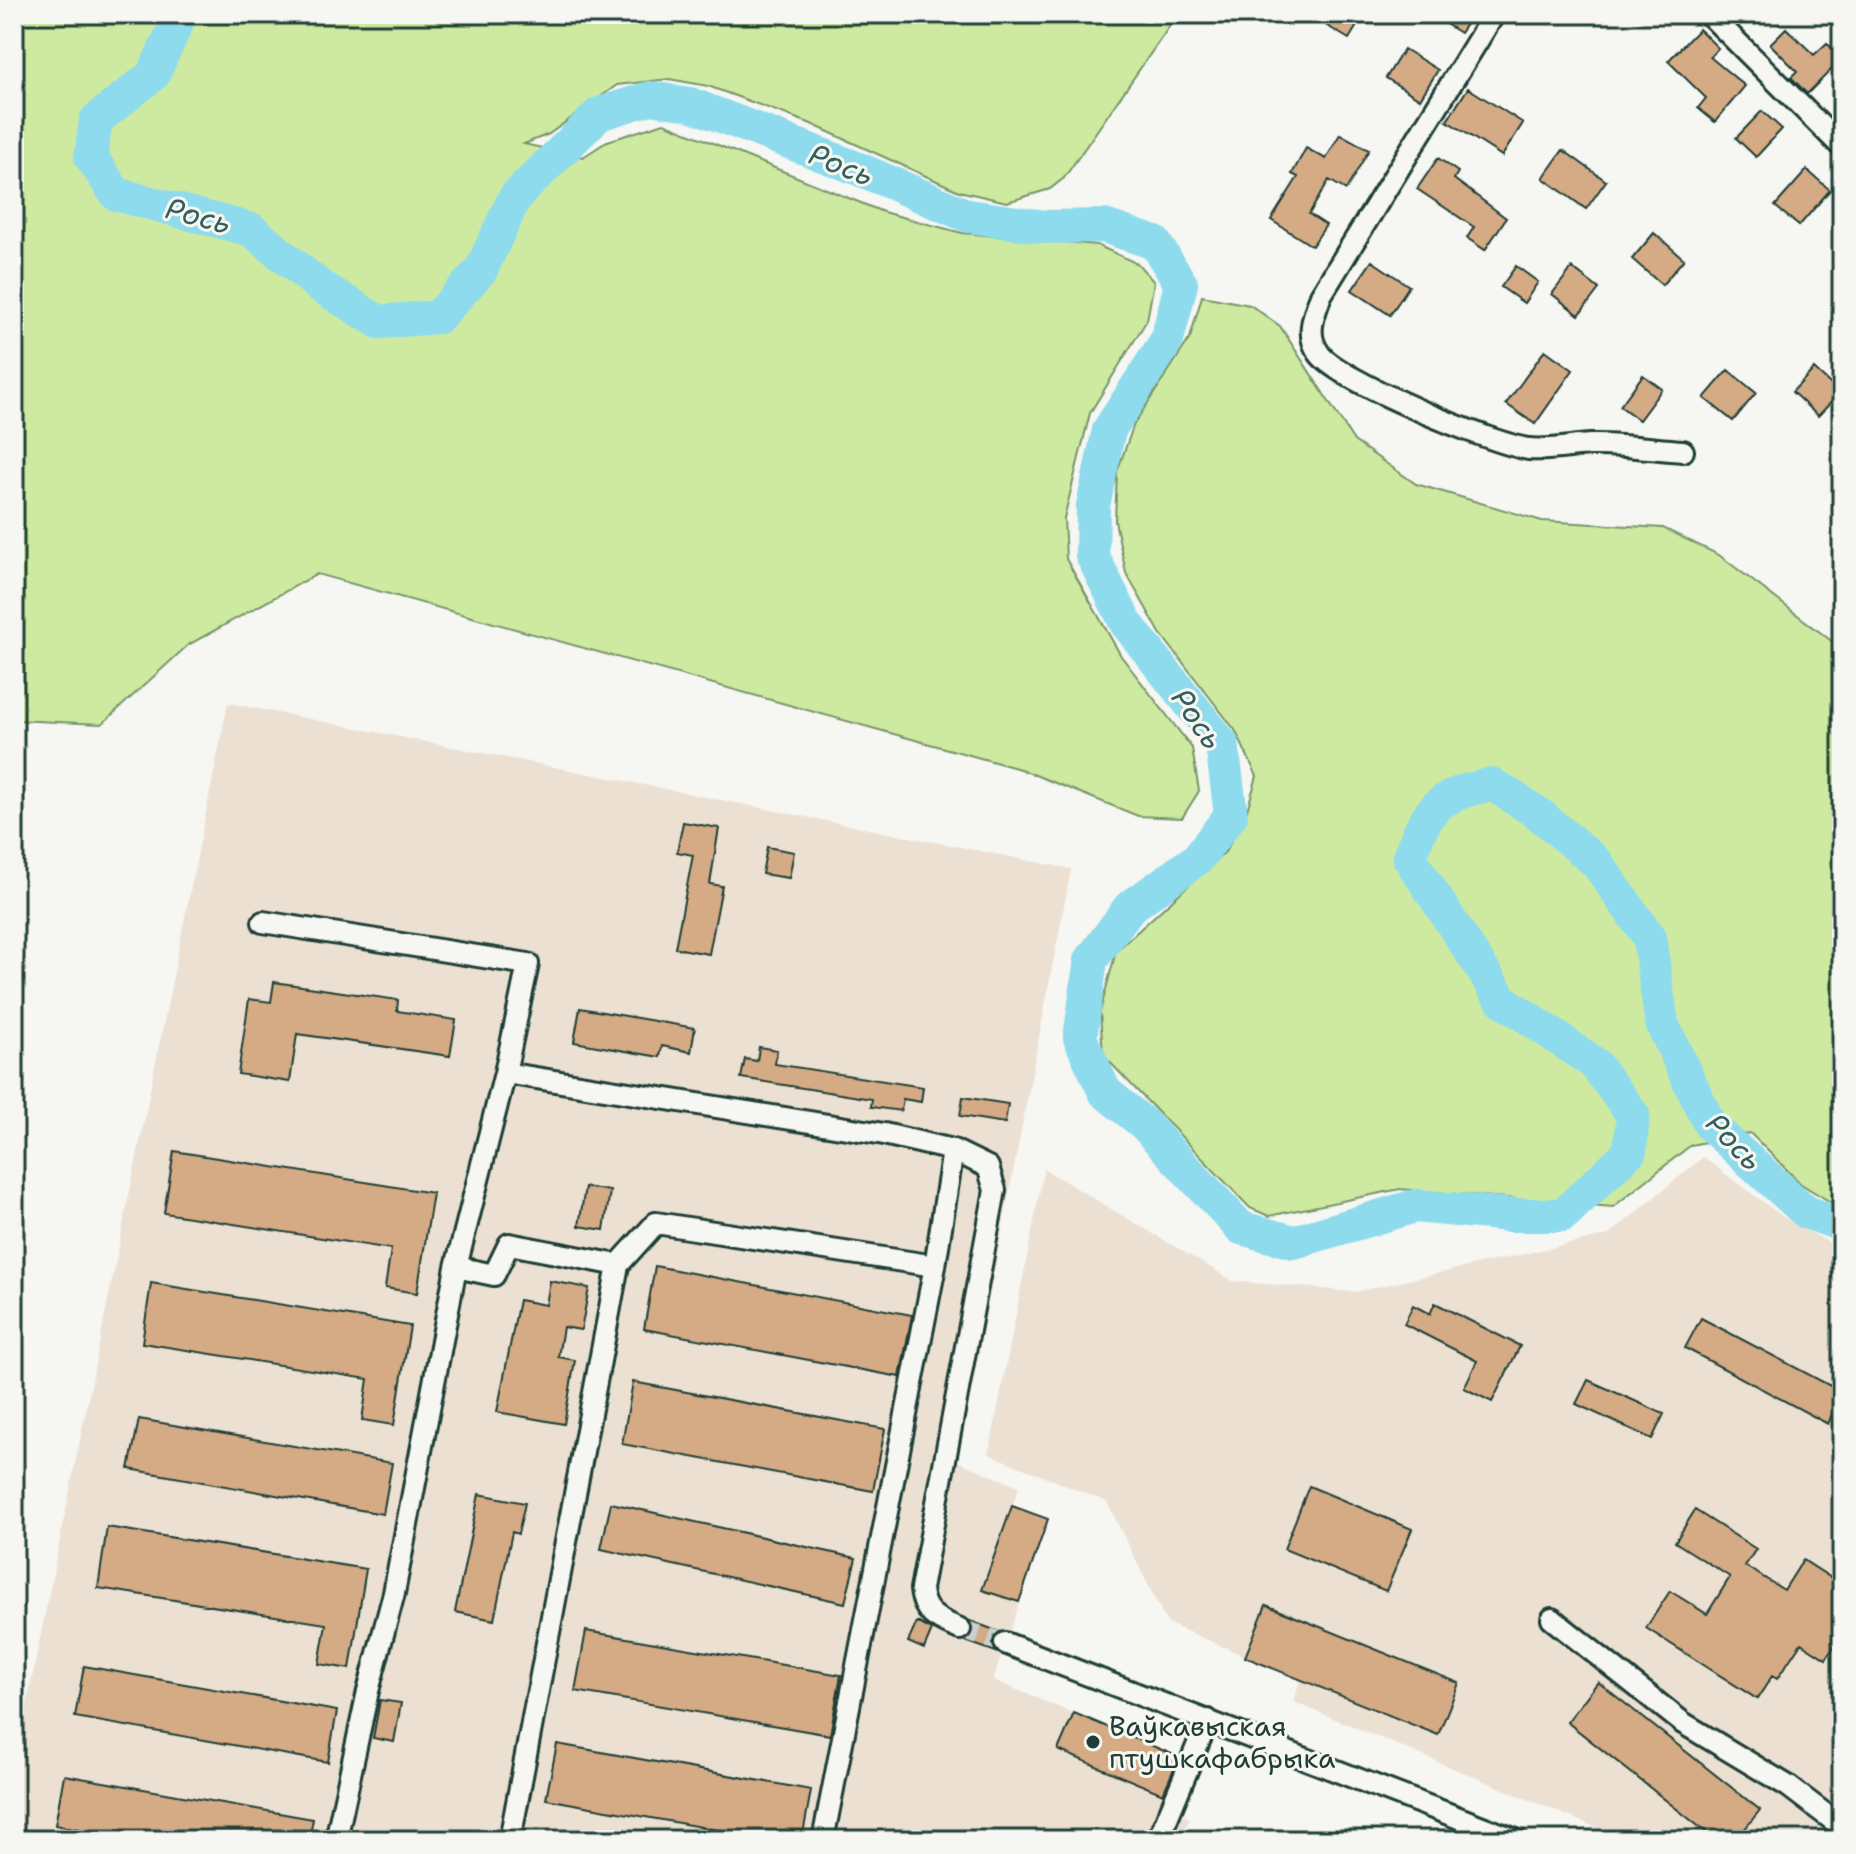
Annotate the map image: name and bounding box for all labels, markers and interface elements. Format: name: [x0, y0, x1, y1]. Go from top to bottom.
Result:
water label: Рось: [803, 133, 879, 196]
water label: Рось: [161, 187, 235, 244]
water label: Рось: [1162, 680, 1233, 757]
water label: Рось: [1697, 1104, 1772, 1180]
place label: Ваўкавыская птушкафабрыка: [1109, 1707, 1335, 1777]
marker: Ваўкавыская птушкафабрыка: [1084, 1733, 1102, 1751]

